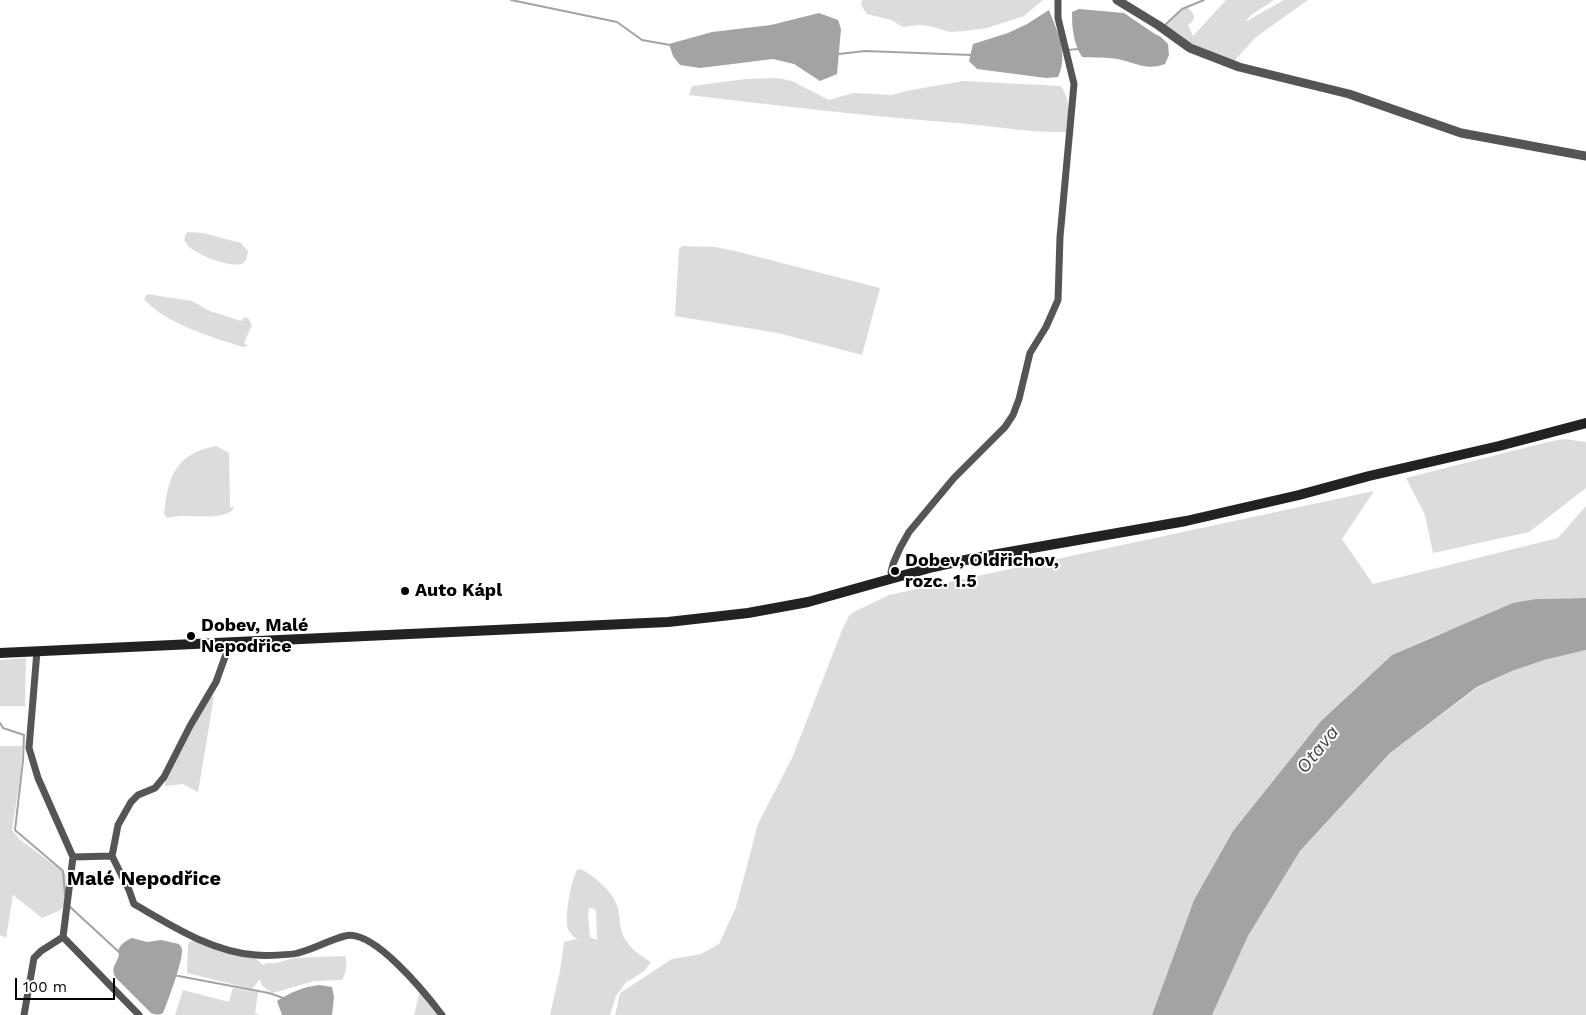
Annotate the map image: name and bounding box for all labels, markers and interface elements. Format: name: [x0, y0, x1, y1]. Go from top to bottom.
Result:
place label: Dobev, Oldřichov, rozc. 1.5: [905, 550, 1059, 592]
marker: Dobev, Oldřichov, rozc. 1.5: [889, 565, 901, 577]
place label: Auto Kápl: [415, 580, 502, 602]
marker: Auto Kápl: [399, 585, 411, 597]
place label: Dobev, Malé Nepodřice: [201, 615, 308, 658]
marker: Dobev, Malé Nepodřice: [185, 630, 197, 642]
water label: Otava: [1292, 721, 1344, 779]
district label: Malé Nepodřice: [67, 867, 221, 891]
scale bar: [18, 968, 118, 1000]
text: 100 m: [23, 978, 67, 996]

